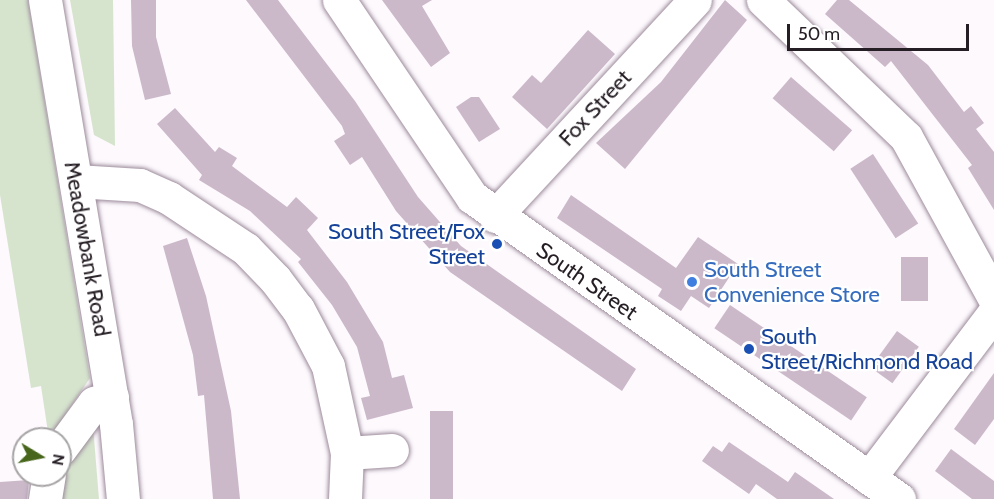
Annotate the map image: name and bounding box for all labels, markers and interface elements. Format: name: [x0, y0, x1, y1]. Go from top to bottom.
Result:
scale bar: [790, 12, 972, 50]
text: 50 m: [798, 23, 840, 45]
street label: Fox Street: [553, 65, 637, 151]
street label: Meadowbank Road: [59, 159, 115, 339]
place label: South Street/Fox Street: [328, 218, 485, 270]
marker: South Street/Fox Street: [490, 237, 504, 251]
street label: South Street: [531, 237, 643, 325]
place label: South Street Convenience Store: [704, 256, 880, 308]
marker: South Street Convenience Store: [685, 275, 699, 289]
place label: South Street/Richmond Road: [761, 323, 973, 374]
marker: South Street/Richmond Road: [742, 342, 756, 356]
north arrow: [12, 427, 72, 487]
text: N: [48, 453, 69, 467]

